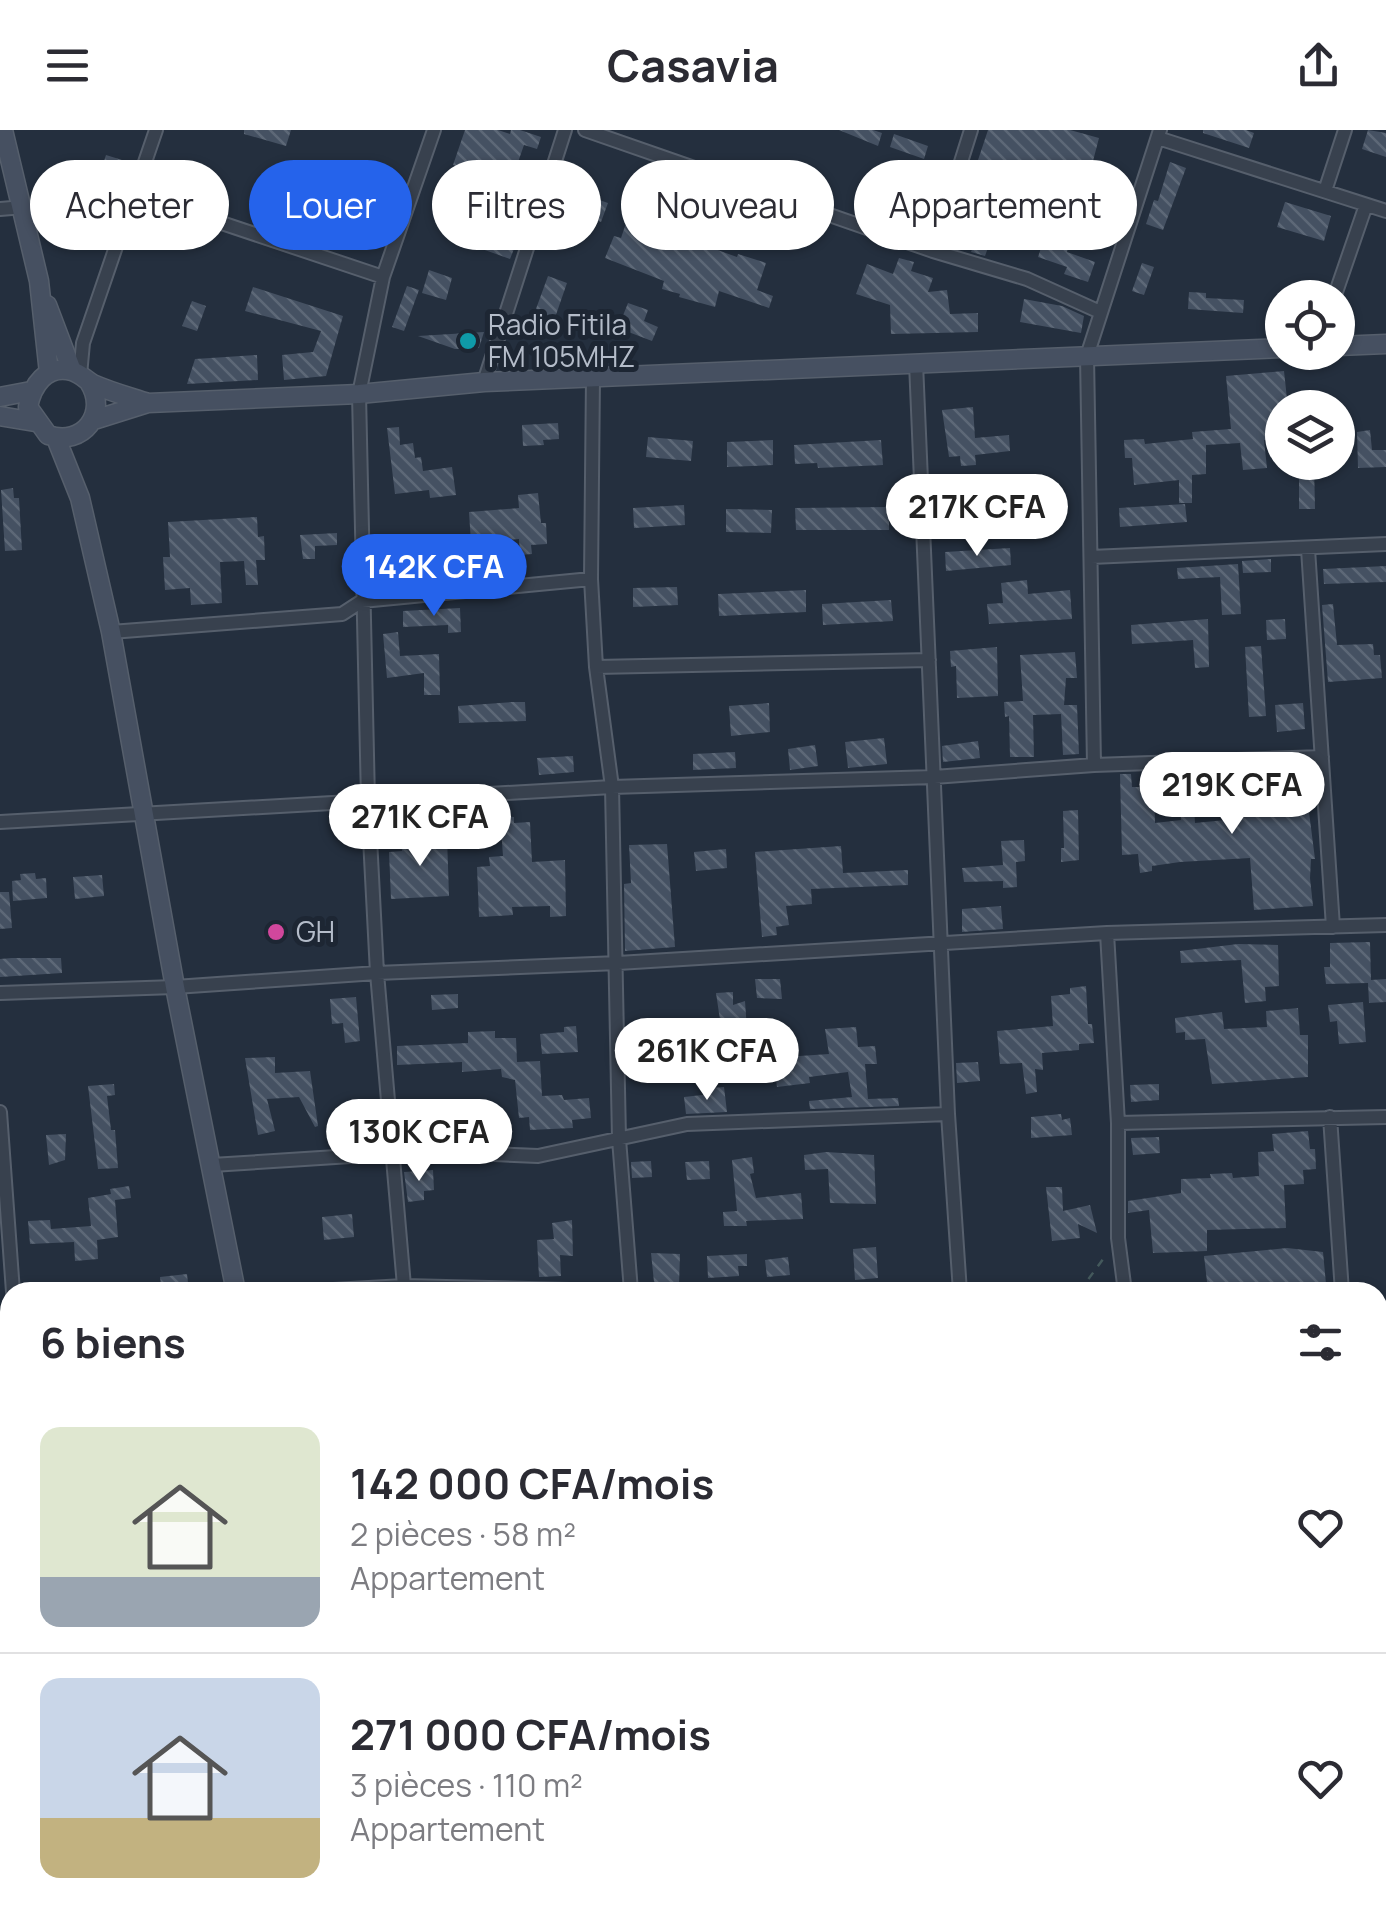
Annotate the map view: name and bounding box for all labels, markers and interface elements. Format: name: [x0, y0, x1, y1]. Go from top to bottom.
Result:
text: Casavia: [607, 34, 779, 96]
icon: menu: [40, 38, 95, 93]
icon: share: [1291, 38, 1346, 93]
chip: Acheter: [30, 160, 229, 250]
chip: Louer: [249, 160, 412, 250]
chip: Filtres: [432, 160, 601, 250]
chip: Nouveau: [621, 160, 834, 250]
chip: Appartement: [854, 160, 1137, 250]
map controls: [1265, 280, 1355, 480]
button: locate: [1265, 280, 1355, 370]
place label: Radio Fitila FM 105MHZ: [488, 305, 635, 375]
marker: Radio Fitila FM 105MHZ: [457, 330, 479, 352]
button: layers: [1265, 390, 1355, 480]
pin: 217K CFA: [874, 474, 1080, 559]
text: 217K CFA: [908, 484, 1046, 528]
pin: 142K CFA: [331, 534, 537, 619]
text: 142K CFA: [364, 544, 504, 588]
pin: 219K CFA: [1129, 752, 1335, 837]
text: 219K CFA: [1162, 762, 1302, 806]
pin: 271K CFA: [317, 784, 523, 869]
text: 271K CFA: [351, 794, 489, 838]
place label: GH: [296, 912, 335, 950]
marker: GH: [265, 921, 287, 943]
pin: 261K CFA: [604, 1018, 810, 1103]
text: 261K CFA: [637, 1028, 777, 1072]
pin: 130K CFA: [316, 1099, 522, 1184]
text: 130K CFA: [348, 1109, 490, 1153]
text: 6 biens: [40, 1313, 186, 1371]
icon: filters: [1293, 1315, 1348, 1370]
text: 142 000 CFA/mois: [350, 1454, 714, 1512]
icon: home: [120, 1467, 240, 1587]
icon: heart: [1293, 1500, 1348, 1555]
text: 2 pièces · 58 m²: [350, 1512, 576, 1556]
text: Appartement: [350, 1556, 545, 1600]
text: 271 000 CFA/mois: [350, 1705, 711, 1763]
icon: home: [120, 1718, 240, 1838]
icon: heart: [1293, 1751, 1348, 1806]
text: 3 pièces · 110 m²: [350, 1763, 583, 1807]
text: Appartement: [350, 1807, 545, 1851]

